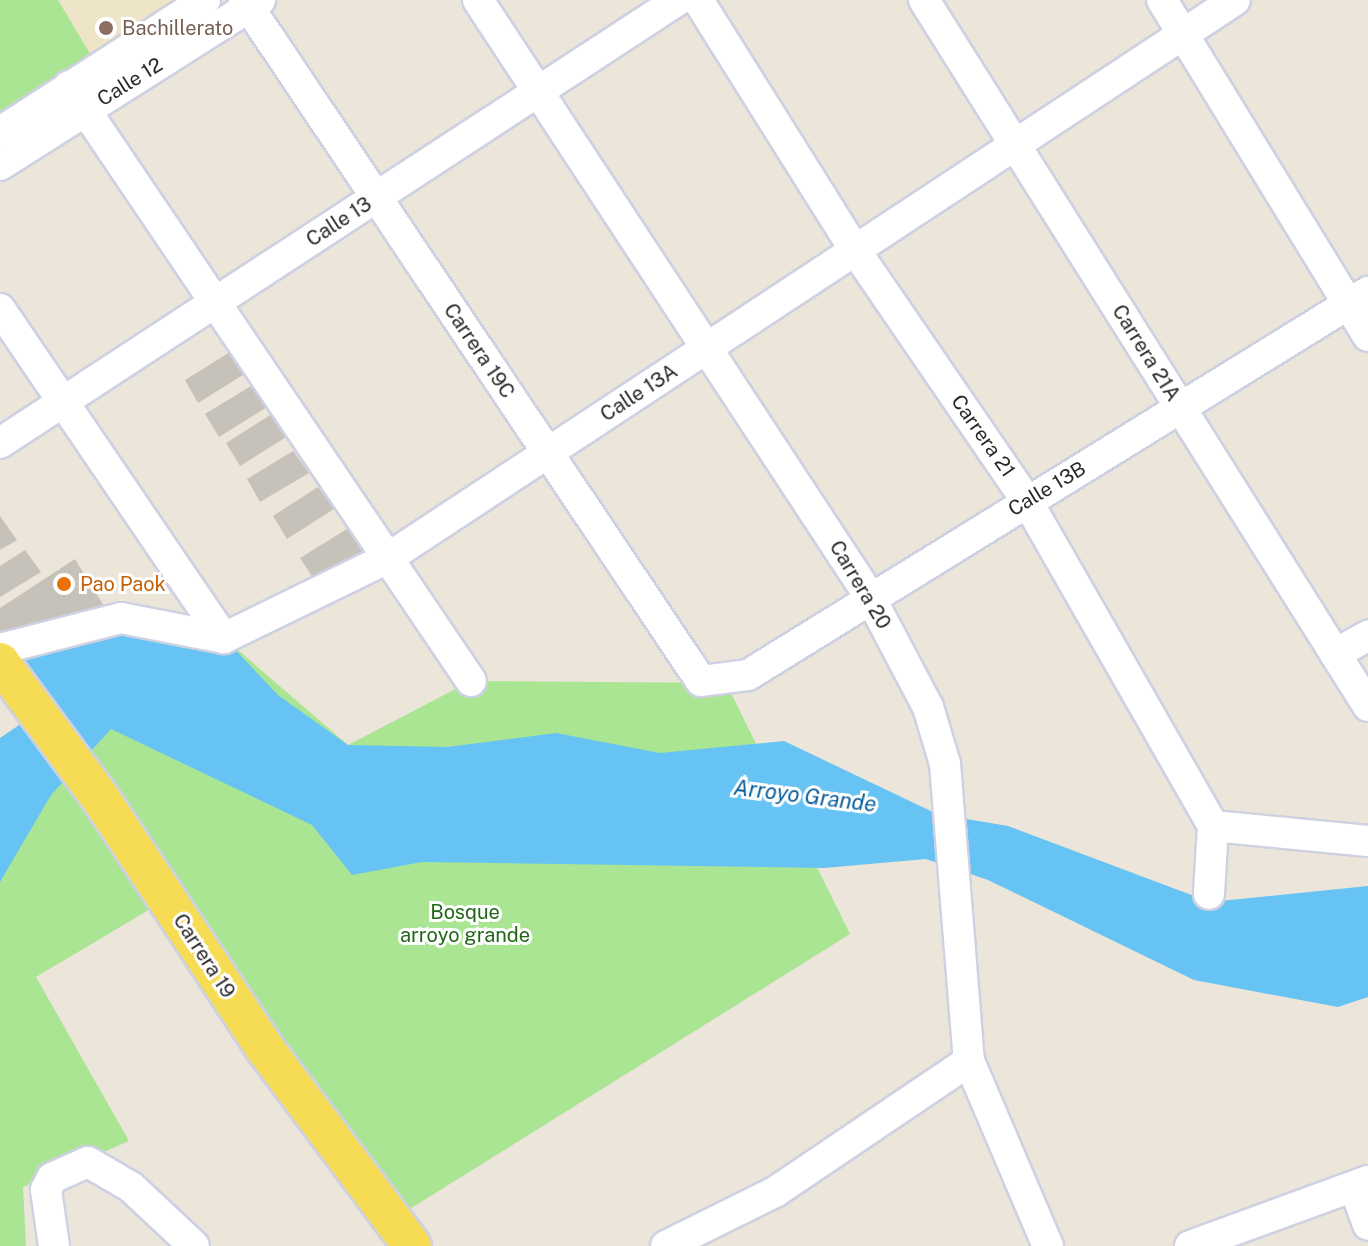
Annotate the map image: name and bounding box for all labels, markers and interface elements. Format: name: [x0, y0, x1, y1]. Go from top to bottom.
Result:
place label: Bachillerato: [122, 16, 233, 40]
marker: Bachillerato: [97, 19, 115, 37]
street label: Calle 12: [93, 53, 167, 111]
street label: Calle 13: [302, 192, 376, 252]
street label: Carrera 19C: [438, 299, 520, 403]
street label: Carrera 21A: [1107, 300, 1185, 406]
street label: Calle 13A: [596, 359, 682, 427]
street label: Carrera 21: [946, 390, 1020, 482]
street label: Calle 13B: [1004, 456, 1090, 522]
street label: Carrera 20: [824, 536, 896, 634]
place label: Pao Paok: [80, 572, 166, 596]
marker: Pao Paok: [55, 575, 73, 593]
water label: Arroyo Grande: [732, 774, 878, 818]
park label: Bosque arroyo grande: [400, 901, 530, 948]
street label: Carrera 19: [168, 909, 240, 1003]

